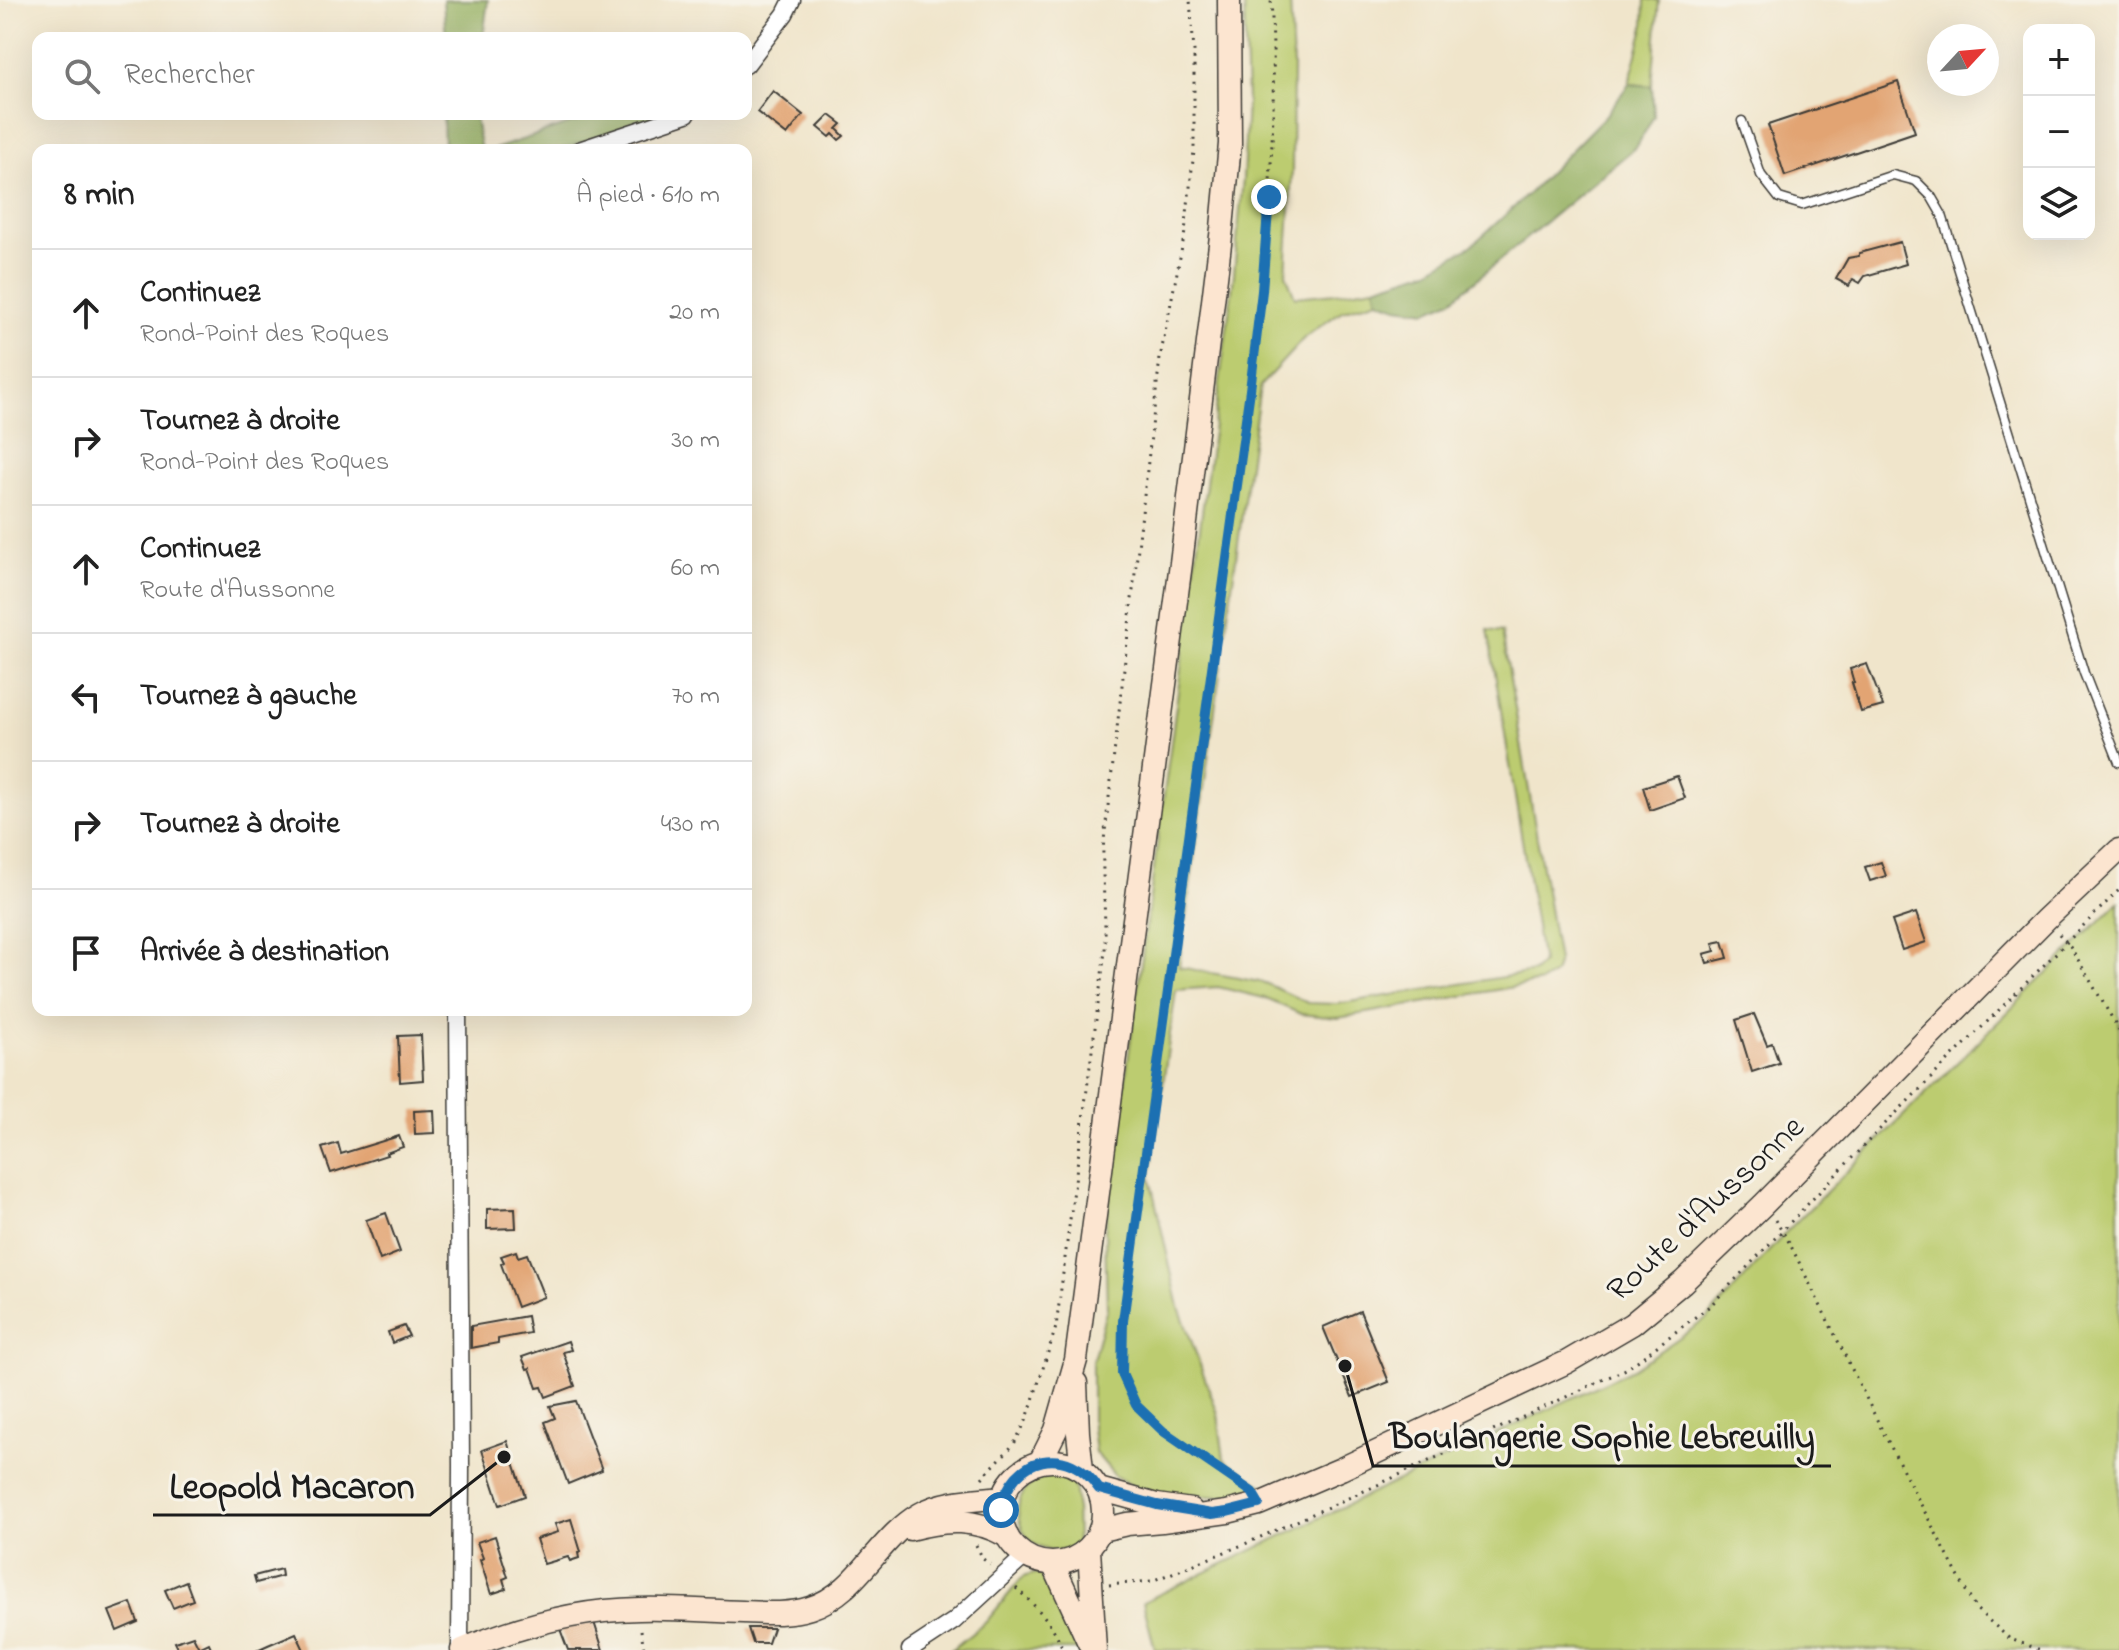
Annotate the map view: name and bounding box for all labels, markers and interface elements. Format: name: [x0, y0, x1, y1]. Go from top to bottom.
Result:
north arrow: [1927, 24, 1999, 96]
map controls: [2023, 24, 2095, 240]
button: +: [2023, 24, 2095, 96]
search box: [32, 32, 752, 120]
icon: search: [60, 54, 104, 98]
text: Rechercher: [124, 54, 255, 98]
button: −: [2023, 96, 2095, 168]
button: layers: [2023, 168, 2095, 240]
text: 8 min: [64, 171, 135, 221]
text: À pied · 610 m: [576, 177, 720, 215]
route end: [1251, 179, 1287, 215]
text: Continuez: [140, 272, 260, 316]
icon: ahead: [64, 291, 108, 335]
text: 20 m: [669, 294, 720, 332]
text: Rond-Point des Roques: [140, 316, 389, 354]
text: Tournez à droite: [140, 400, 340, 444]
icon: right: [64, 419, 108, 463]
text: 30 m: [671, 422, 720, 460]
text: Rond-Point des Roques: [140, 444, 389, 482]
text: Continuez: [140, 528, 260, 572]
icon: ahead: [64, 547, 108, 591]
text: 60 m: [671, 550, 720, 588]
text: Route d'Aussonne: [140, 572, 335, 610]
icon: left: [64, 675, 108, 719]
text: Tournez à gauche: [140, 675, 357, 719]
text: 70 m: [671, 678, 720, 716]
icon: right: [64, 803, 108, 847]
text: Tournez à droite: [140, 803, 340, 847]
text: 430 m: [661, 806, 720, 844]
icon: arrive: [64, 931, 108, 975]
text: Arrivée à destination: [140, 931, 389, 975]
street label: Route d'Aussonne: [1596, 1104, 1818, 1315]
callout: Boulangerie Sophie Lebreuilly: [1373, 1406, 1831, 1466]
text: Boulangerie Sophie Lebreuilly: [1387, 1413, 1815, 1467]
callout: Leopold Macaron: [153, 1455, 430, 1515]
text: Leopold Macaron: [169, 1463, 415, 1516]
route start: [983, 1492, 1019, 1528]

